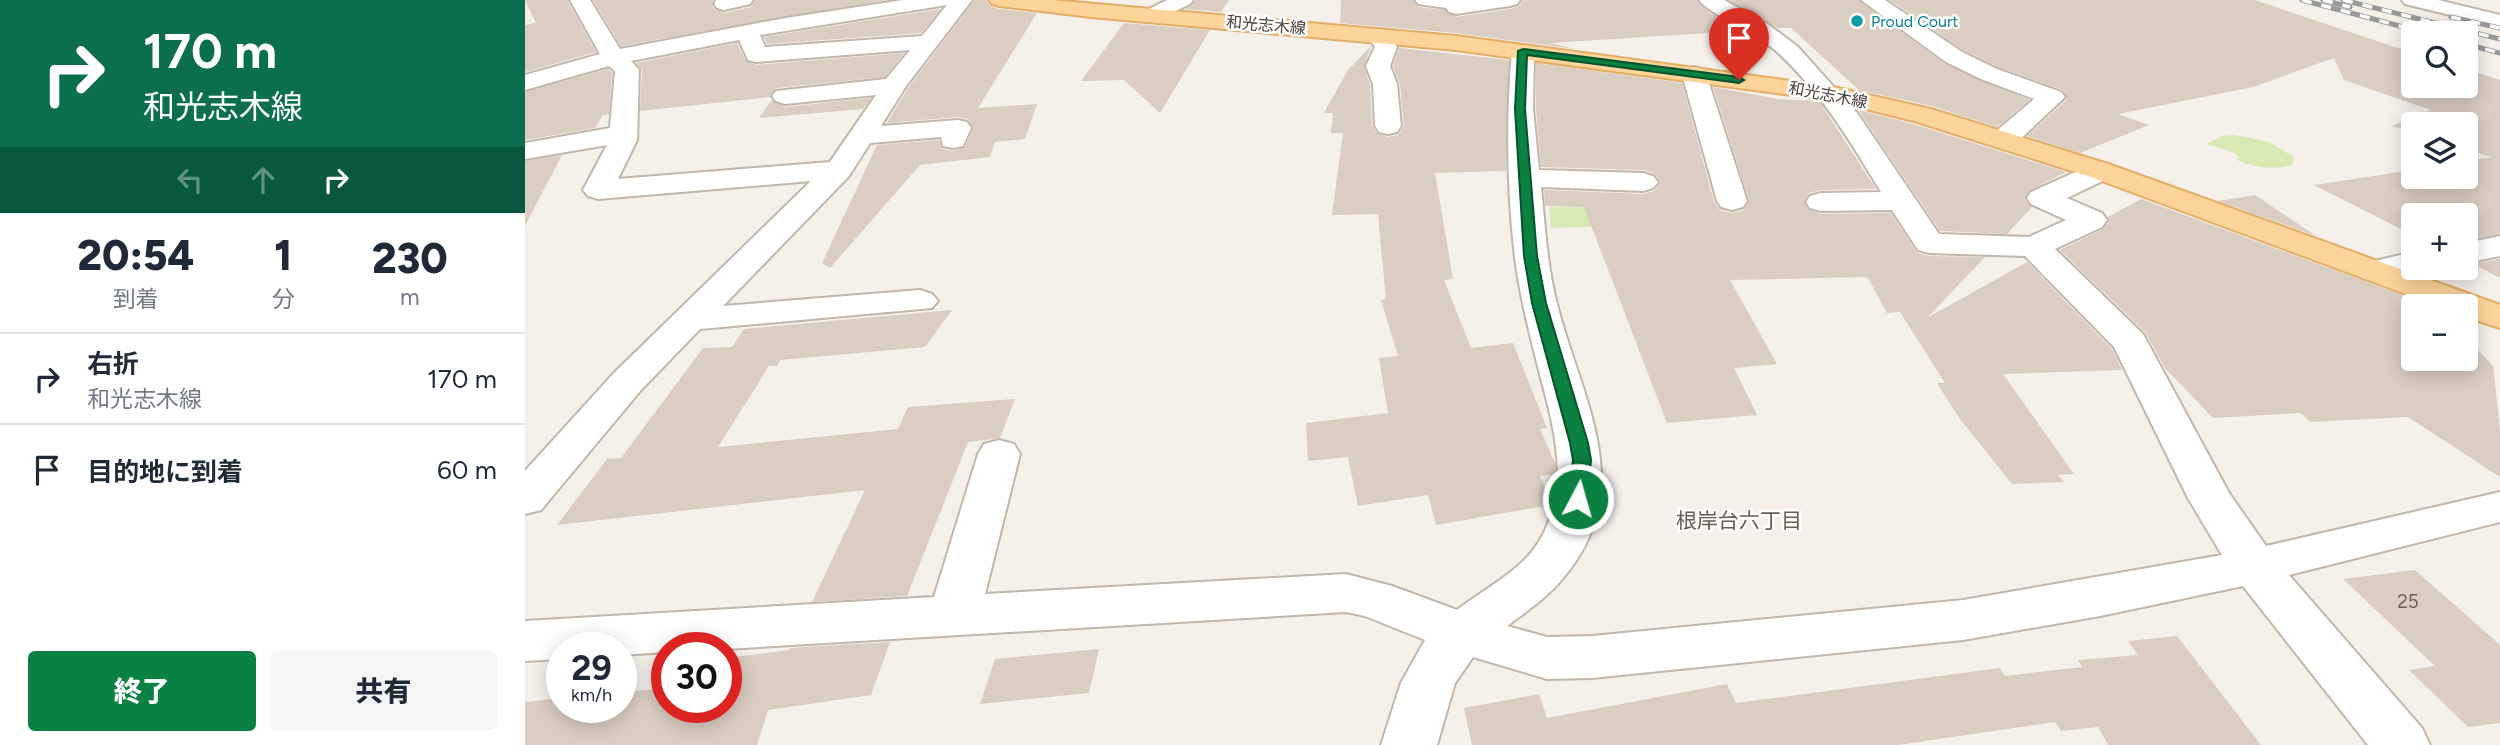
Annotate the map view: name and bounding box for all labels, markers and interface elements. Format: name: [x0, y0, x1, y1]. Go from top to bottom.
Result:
pin: [1709, 8, 1769, 80]
street label: 和光志木線: [1225, 12, 1307, 38]
place label: Proud Court: [1871, 12, 1958, 31]
marker: Proud Court: [1849, 13, 1865, 29]
icon: arrive: [1720, 19, 1758, 57]
text: 170 m: [143, 21, 277, 80]
map controls: [2401, 21, 2478, 371]
button: search: [2401, 21, 2478, 98]
icon: right: [28, 28, 119, 119]
street label: 和光志木線: [1787, 78, 1869, 112]
text: 和光志木線: [143, 88, 303, 126]
button: layers: [2401, 112, 2478, 189]
icon: left: [171, 161, 209, 199]
icon: ahead: [244, 161, 282, 199]
icon: right: [317, 161, 355, 199]
button: +: [2401, 203, 2478, 280]
text: 20:54: [77, 230, 194, 281]
text: 1: [274, 230, 292, 281]
text: 230: [372, 233, 448, 284]
text: m: [400, 283, 420, 311]
text: 到着: [113, 285, 159, 313]
text: 分: [272, 285, 295, 313]
button: −: [2401, 294, 2478, 371]
text: 右折: [87, 348, 139, 380]
icon: right: [28, 360, 66, 398]
text: 170 m: [427, 363, 497, 395]
text: 和光志木線: [87, 385, 202, 413]
icon: arrive: [28, 451, 66, 489]
text: 60 m: [437, 454, 497, 486]
text: 目的地に到着: [87, 456, 243, 488]
position arrow: [1541, 462, 1615, 536]
district label: 根岸台六丁目: [1676, 508, 1802, 533]
house number: 25: [2397, 590, 2419, 613]
speed limit sign: 30: [651, 632, 742, 723]
text: 29: [571, 647, 612, 689]
button: 終了: [28, 651, 256, 731]
button: 共有: [270, 651, 497, 731]
text: km/h: [571, 684, 612, 706]

